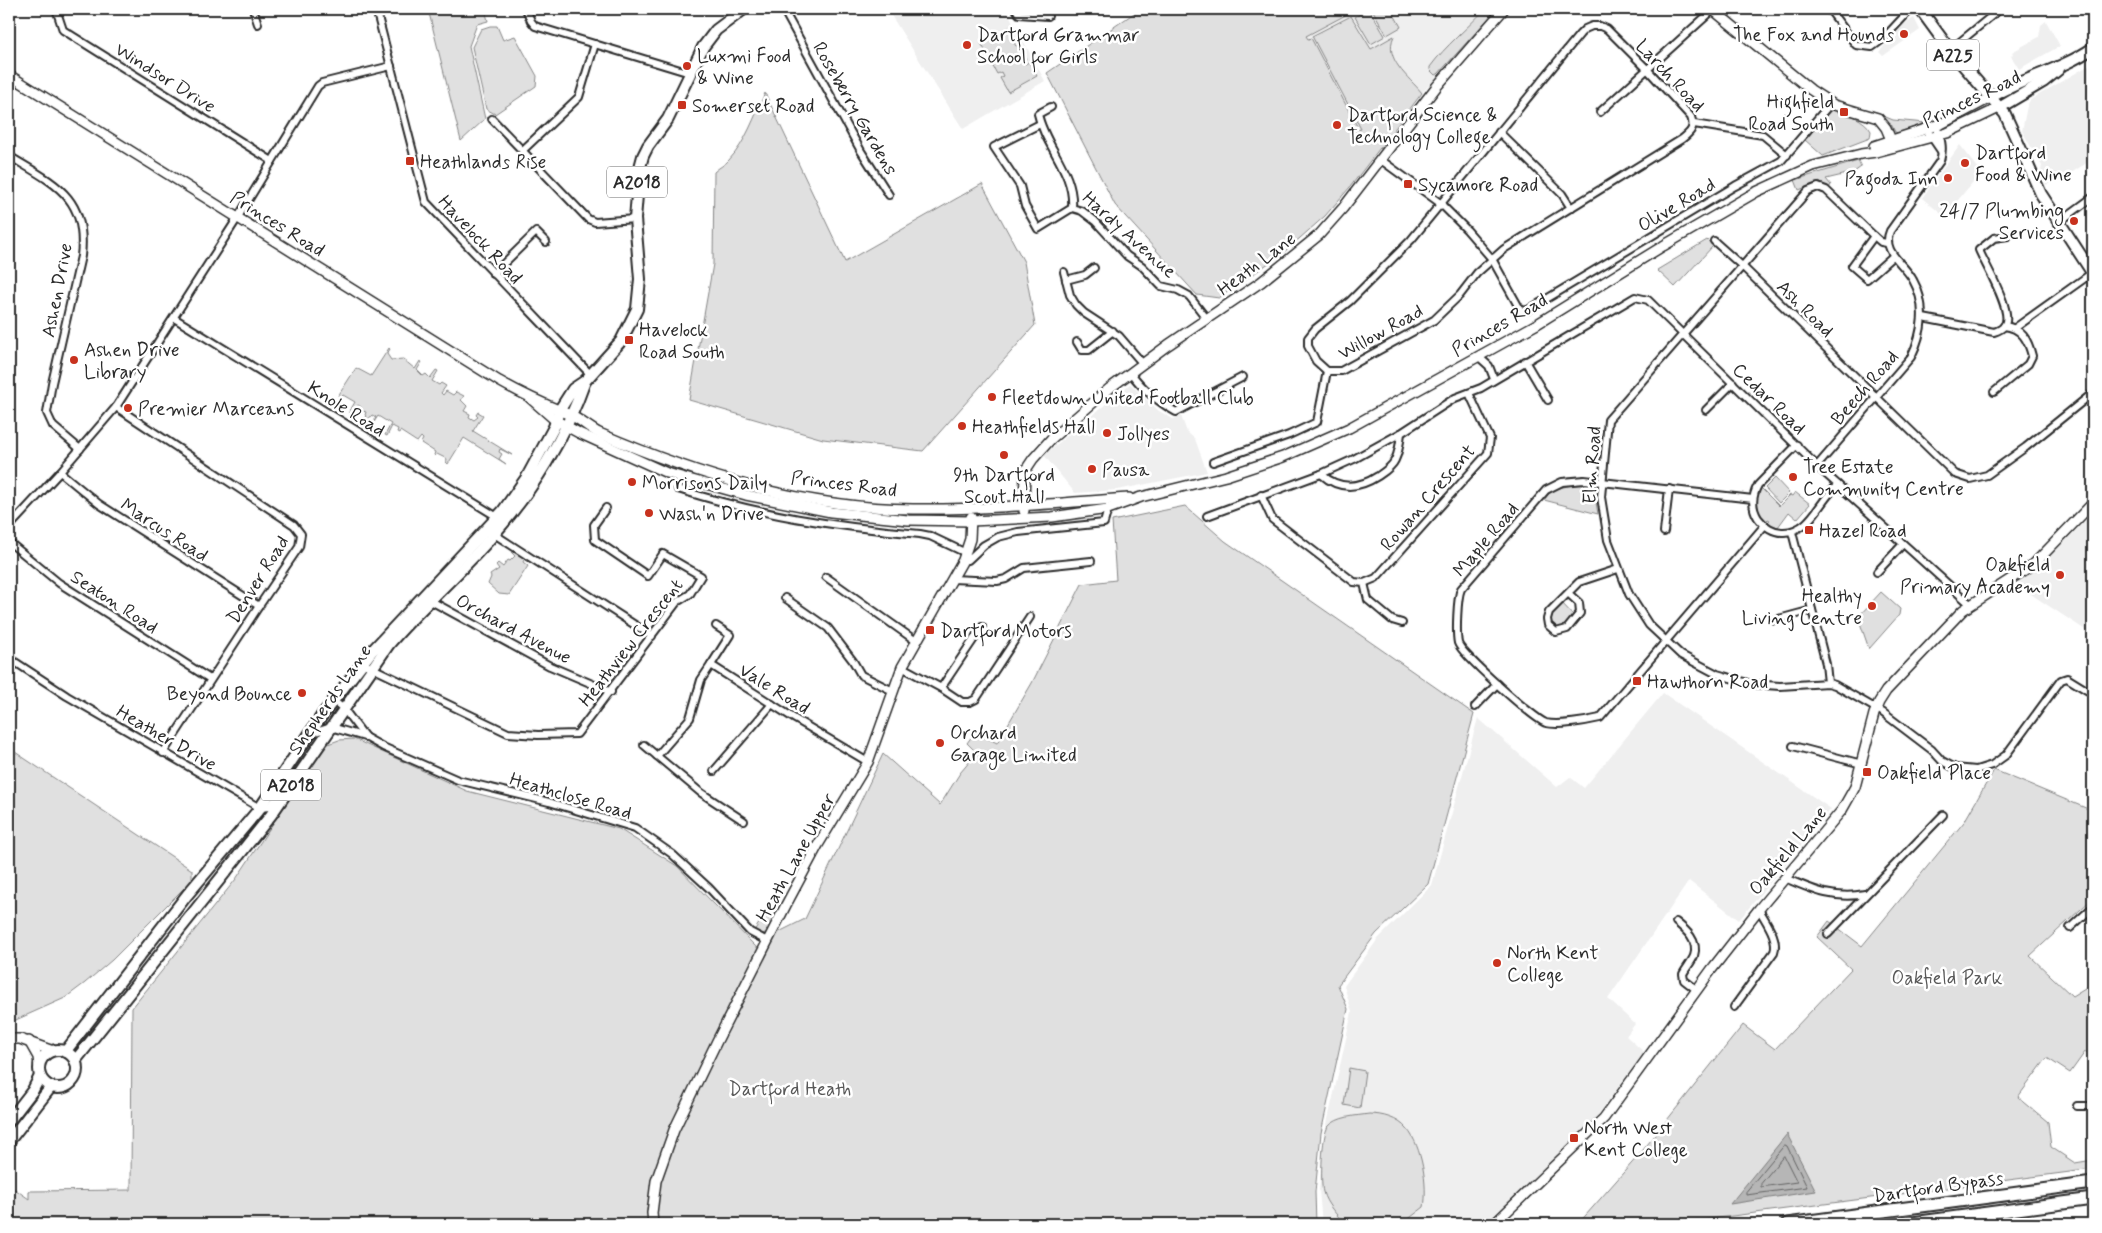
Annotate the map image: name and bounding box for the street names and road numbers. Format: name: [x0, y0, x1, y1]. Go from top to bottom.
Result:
street label: Larch Road: [1630, 34, 1710, 118]
street label: Windsor Drive: [110, 37, 220, 119]
street label: Roseberry Gardens: [806, 38, 903, 180]
road number: A225: [1927, 40, 1979, 70]
street label: Princes Road: [1918, 65, 2025, 134]
road number: A2018: [607, 166, 667, 198]
street label: Olive Road: [1633, 172, 1720, 238]
street label: Princes Road: [225, 185, 329, 263]
street label: Hardy Avenue: [1076, 186, 1181, 285]
street label: Havelock Road: [432, 190, 528, 290]
street label: Heath Lane: [1212, 226, 1301, 302]
street label: Ashen Drive: [36, 241, 79, 340]
street label: Ash Road: [1771, 275, 1839, 343]
street label: Princes Road: [1447, 288, 1552, 363]
street label: Willow Road: [1334, 299, 1428, 366]
street label: Beech Road: [1826, 345, 1905, 431]
street label: Cedar Road: [1727, 358, 1811, 441]
street label: Knole Road: [302, 375, 390, 443]
street label: Elm Road: [1577, 425, 1608, 505]
street label: Rowan Crescent: [1375, 439, 1481, 557]
street label: Princes Road: [789, 466, 898, 503]
street label: Marcus Road: [115, 493, 213, 568]
street label: Maple Road: [1448, 497, 1525, 583]
street label: Denver Road: [221, 531, 295, 629]
street label: Seaton Road: [65, 565, 163, 640]
street label: Heathview Crescent: [573, 574, 689, 712]
street label: Orchard Avenue: [451, 588, 575, 670]
street label: Shepherds Lane: [283, 640, 378, 760]
street label: Vale Road: [734, 658, 814, 721]
street label: Heather Drive: [111, 699, 221, 777]
street label: Heathclose Road: [507, 767, 635, 826]
road number: A2018: [261, 770, 321, 800]
street label: Heath Lane Upper: [751, 789, 842, 927]
street label: Oakfield Lane: [1744, 801, 1833, 901]
street label: Dartford Bypass: [1871, 1166, 2006, 1212]

